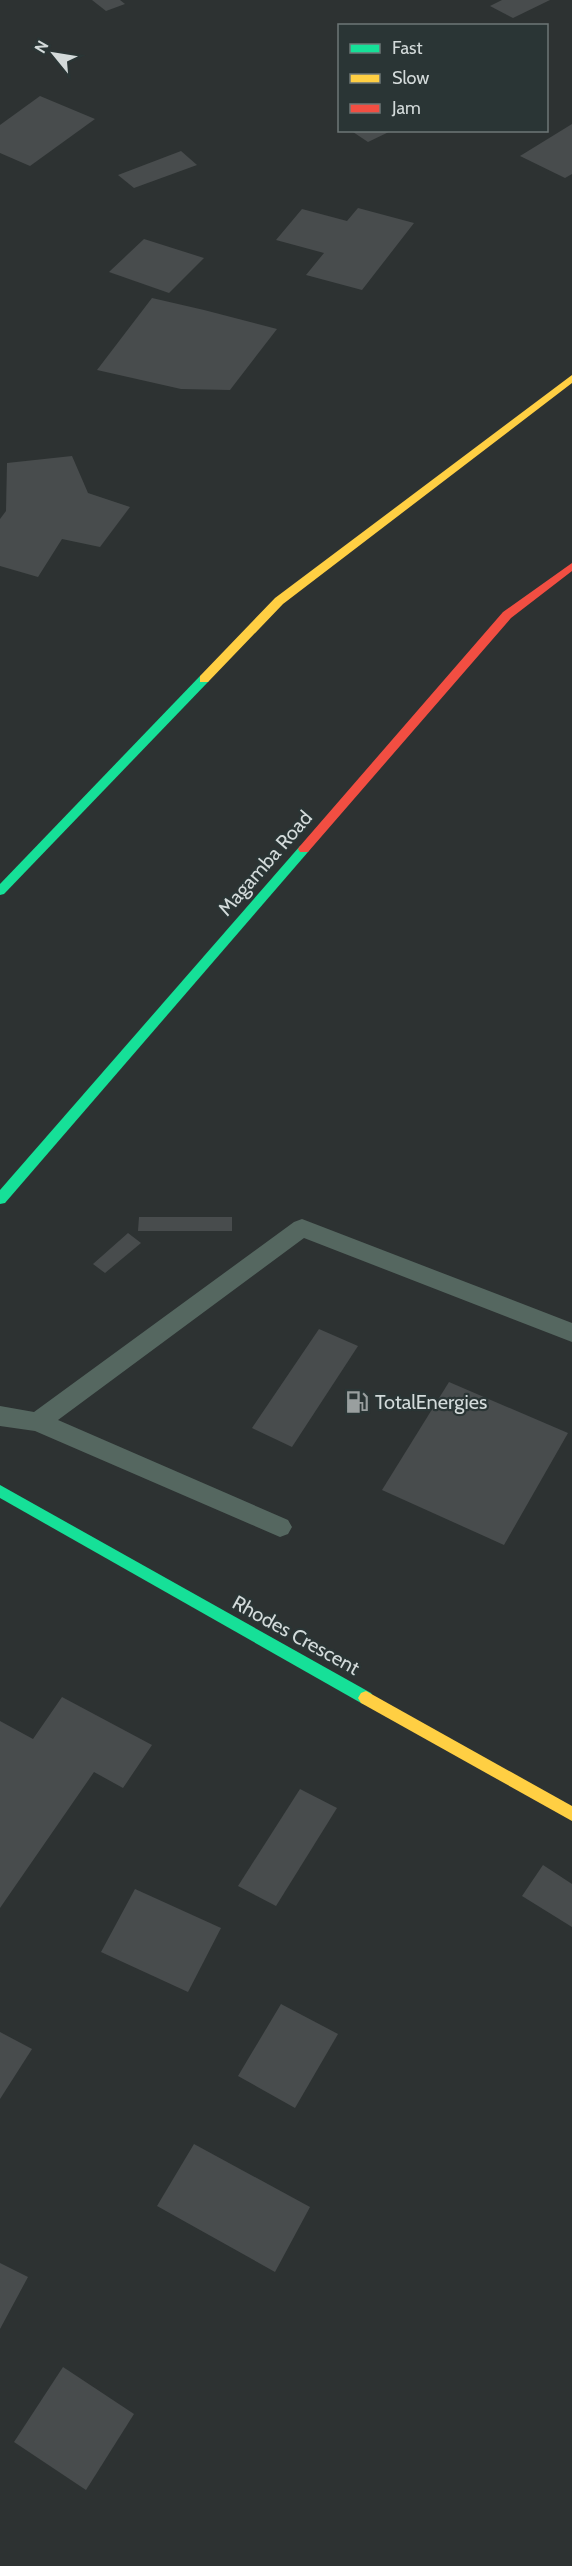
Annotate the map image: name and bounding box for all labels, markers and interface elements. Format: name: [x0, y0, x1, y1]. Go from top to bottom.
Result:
north arrow: [24, 24, 84, 84]
legend: [338, 24, 548, 132]
text: N: [30, 37, 52, 56]
text: Fast: [392, 37, 423, 59]
text: Slow: [392, 67, 429, 89]
text: Jam: [391, 97, 421, 119]
street label: Magamba Road: [213, 806, 317, 920]
fuel station icon: TotalEnergies: [344, 1389, 370, 1415]
place label: TotalEnergies: [375, 1390, 487, 1414]
street label: Rhodes Crescent: [228, 1590, 364, 1680]

